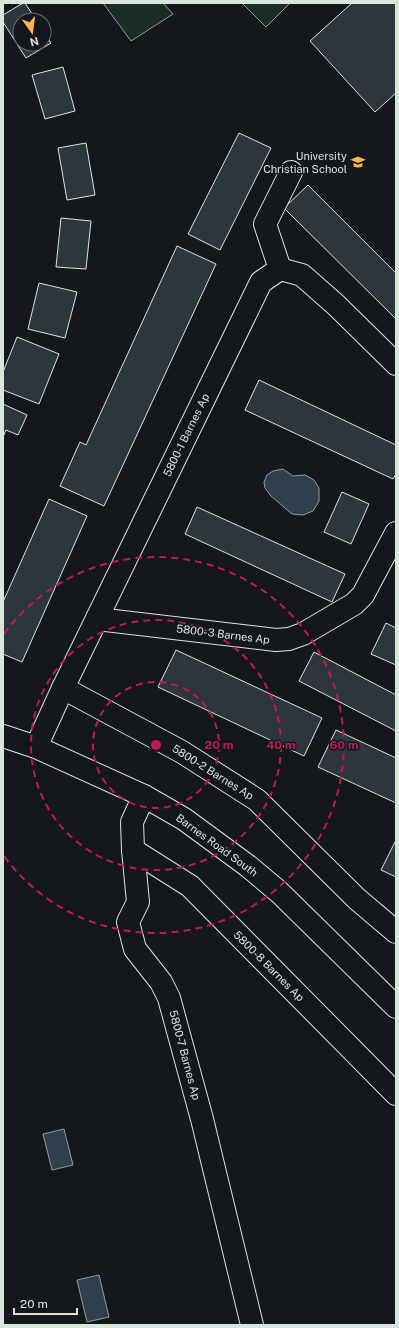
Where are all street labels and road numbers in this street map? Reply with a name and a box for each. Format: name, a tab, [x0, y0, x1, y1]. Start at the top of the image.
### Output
street label: 5800-1 Barnes Ap	[161, 391, 211, 478]
street label: 5800-3 Barnes Ap	[176, 622, 271, 646]
street label: 5800-2 Barnes Ap	[170, 742, 256, 802]
street label: Barnes Road South	[174, 811, 260, 879]
street label: 5800-8 Barnes Ap	[231, 928, 307, 1004]
street label: 5800-7 Barnes Ap	[167, 1009, 203, 1102]

